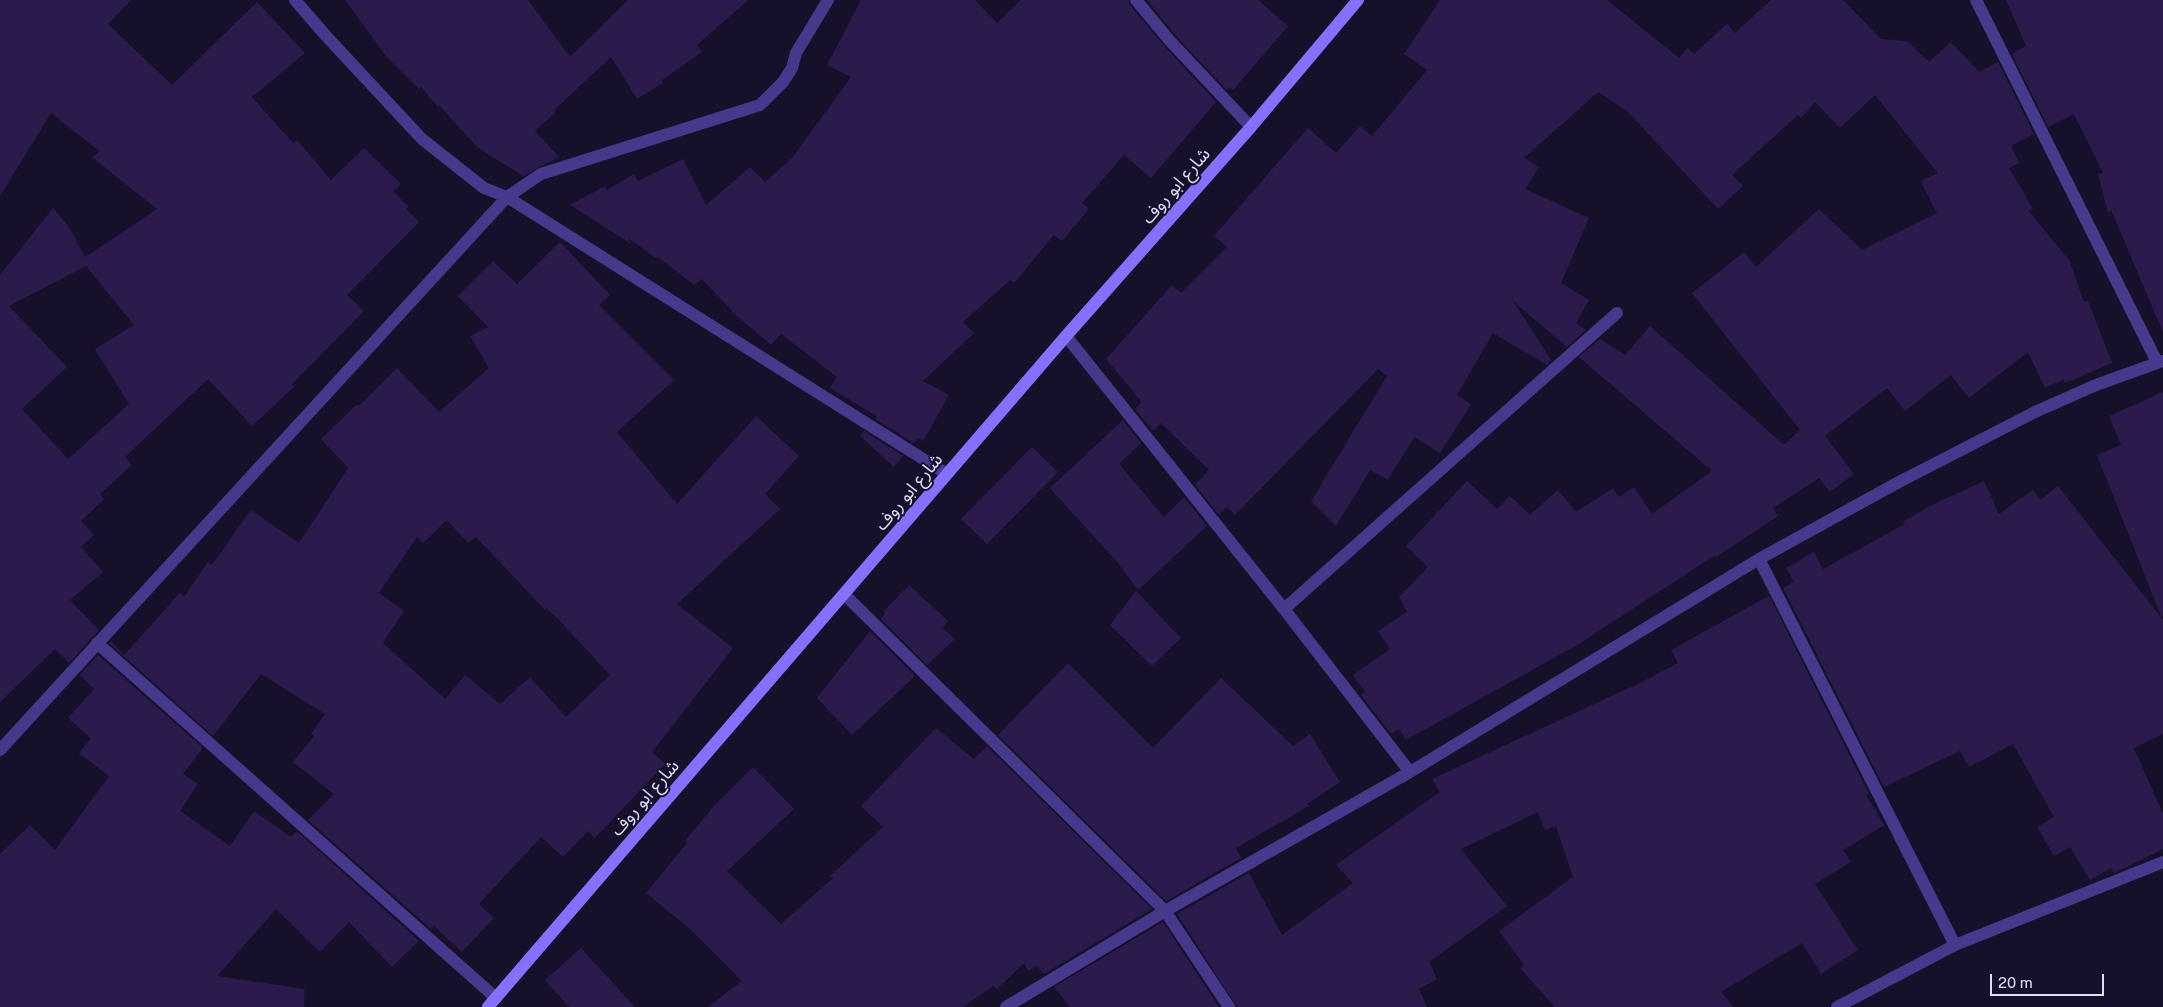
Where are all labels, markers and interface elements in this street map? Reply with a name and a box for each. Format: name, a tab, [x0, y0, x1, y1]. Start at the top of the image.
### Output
street label: شارع ابو روف	[1137, 144, 1215, 228]
street label: شارع ابو روف	[871, 449, 947, 535]
street label: شارع ابو روف	[606, 756, 684, 840]
scale bar	[1993, 964, 2107, 996]
text: 20 m	[1998, 974, 2033, 991]

